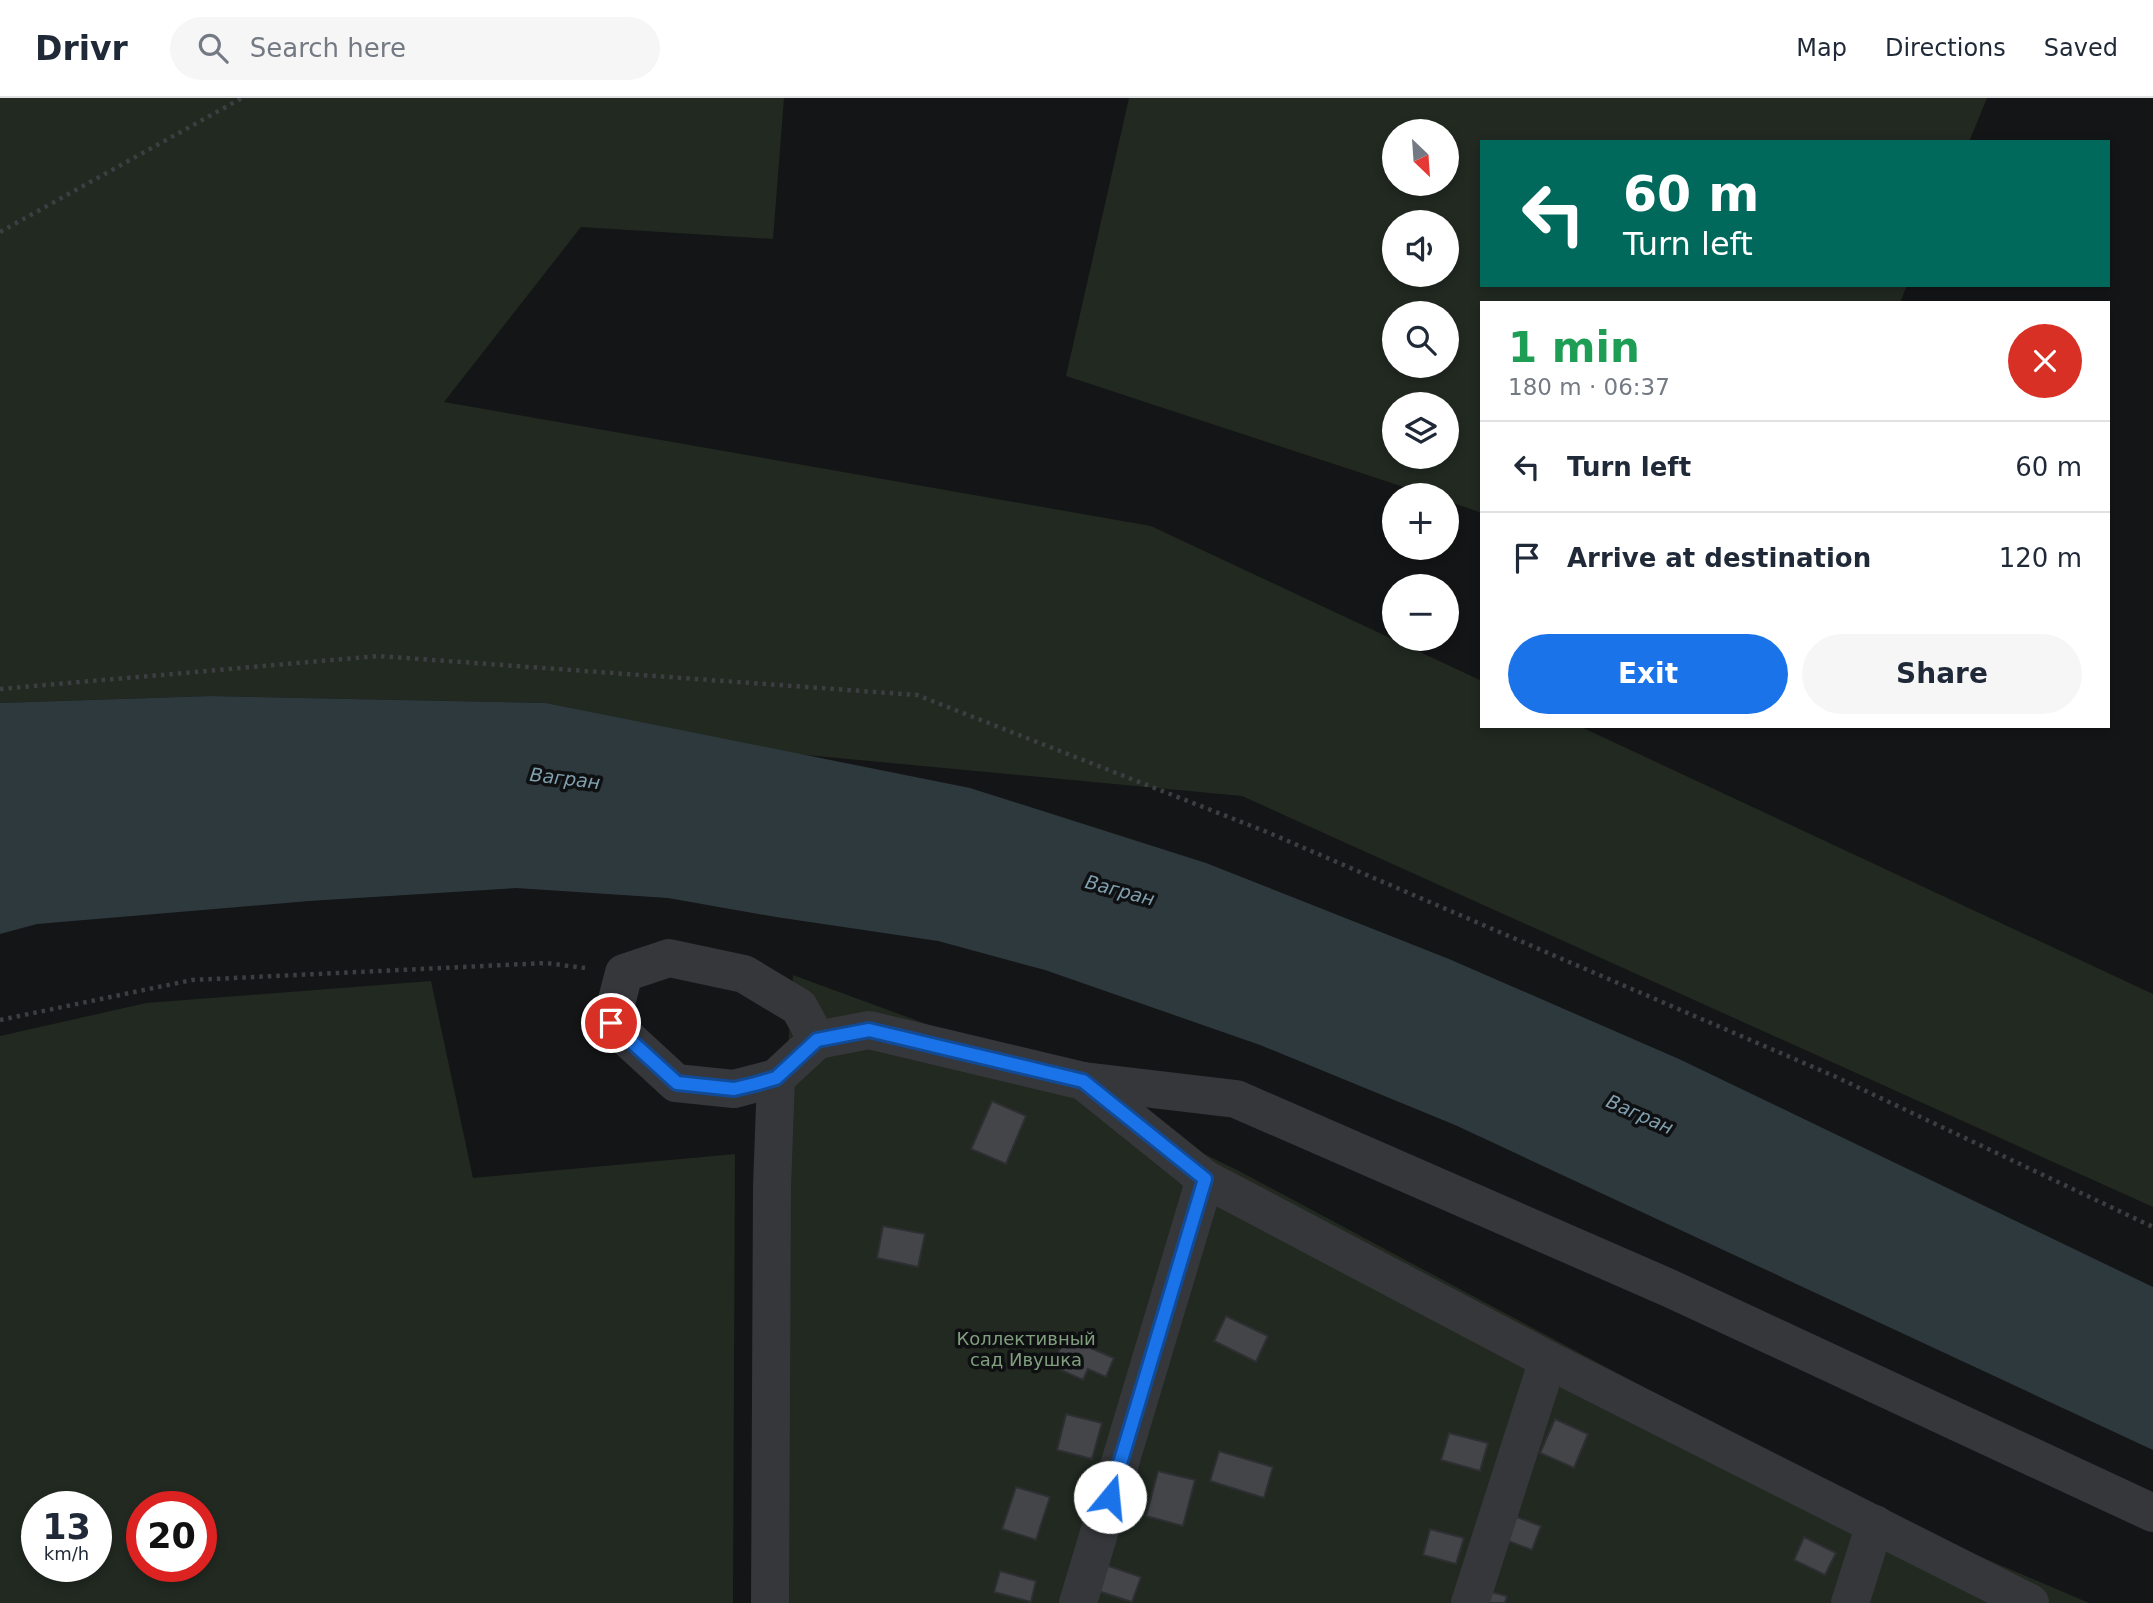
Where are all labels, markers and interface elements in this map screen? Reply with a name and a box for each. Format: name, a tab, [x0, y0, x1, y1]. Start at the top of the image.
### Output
search box	[170, 17, 660, 80]
text: Drivr	[35, 29, 128, 68]
icon: search	[194, 29, 232, 67]
text: Search here	[250, 33, 406, 63]
text: Map	[1796, 34, 1847, 62]
text: Directions	[1885, 34, 2006, 62]
text: Saved	[2044, 34, 2118, 62]
north arrow	[1382, 119, 1460, 196]
map controls	[1382, 119, 1459, 651]
text: 60 m	[1623, 166, 1759, 223]
icon: left	[1508, 168, 1599, 259]
button: sound	[1382, 210, 1459, 287]
text: Turn left	[1623, 225, 1753, 263]
button: search	[1382, 301, 1459, 378]
text: 1 min	[1508, 323, 1640, 372]
button: close	[2008, 324, 2082, 398]
text: 180 m · 06:37	[1508, 374, 1670, 400]
button: layers	[1382, 392, 1459, 469]
icon: left	[1508, 448, 1546, 486]
text: Turn left	[1567, 452, 1691, 482]
text: 60 m	[2015, 452, 2082, 482]
button: +	[1382, 483, 1459, 560]
icon: arrive	[1508, 539, 1546, 577]
text: Arrive at destination	[1567, 543, 1871, 573]
text: 120 m	[1999, 543, 2082, 573]
button: −	[1382, 574, 1459, 651]
button: Exit	[1508, 634, 1788, 714]
button: Share	[1802, 634, 2082, 714]
water label: Вагран	[529, 763, 601, 793]
water label: Вагран	[1083, 870, 1157, 910]
pin	[581, 993, 641, 1053]
icon: arrive	[592, 1004, 630, 1042]
water label: Вагран	[1603, 1090, 1677, 1138]
park label: Коллективный сад Ивушка	[956, 1328, 1096, 1370]
position arrow	[1073, 1460, 1147, 1534]
speed limit sign: 20	[126, 1491, 217, 1582]
text: 13	[42, 1507, 91, 1547]
text: km/h	[44, 1543, 89, 1564]

